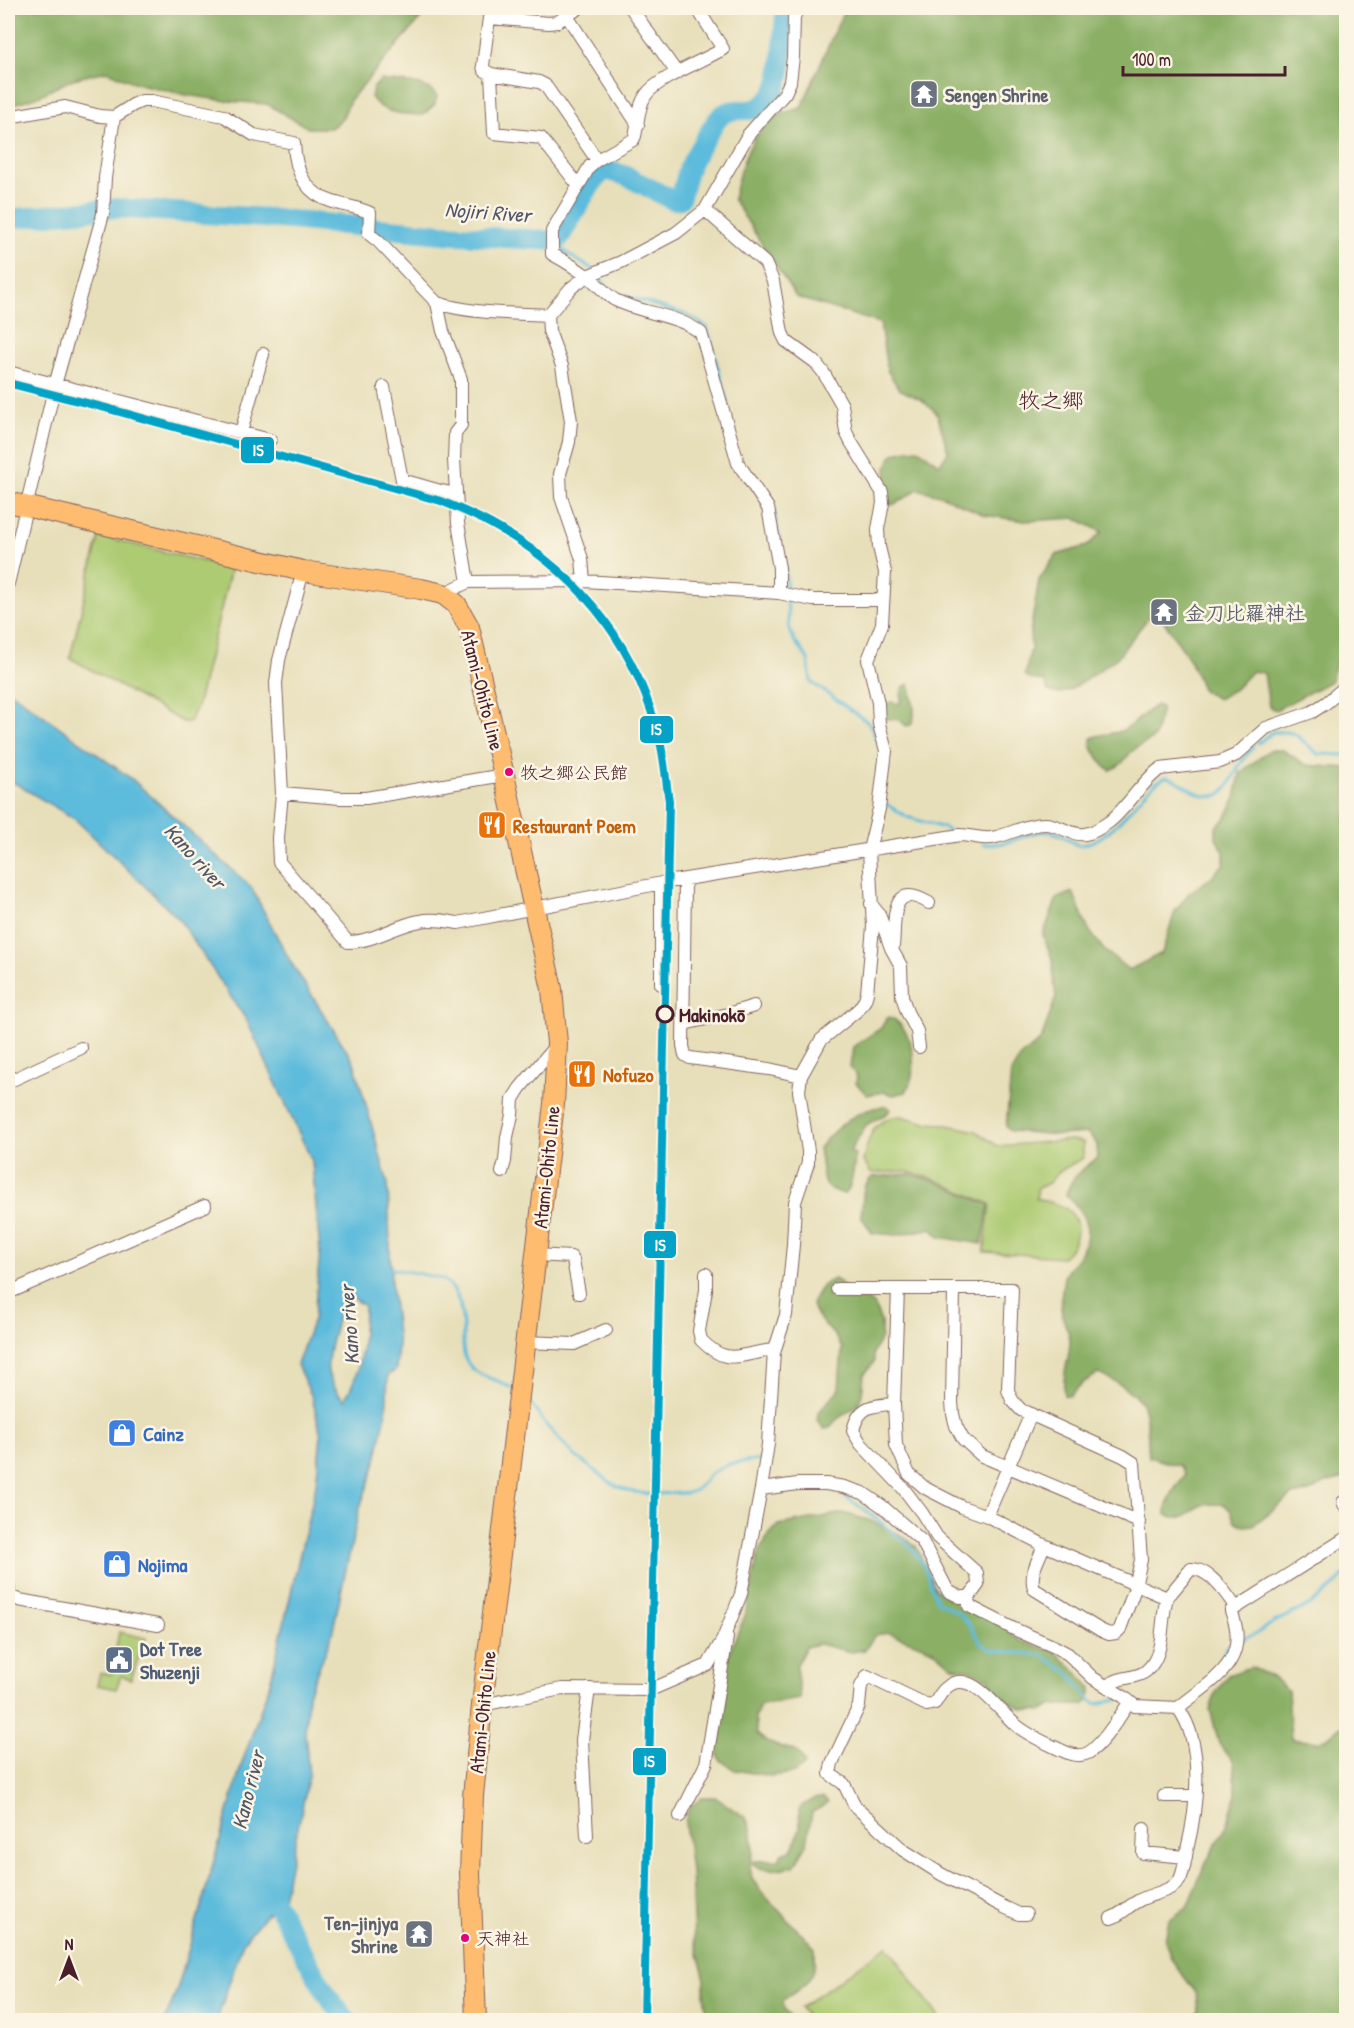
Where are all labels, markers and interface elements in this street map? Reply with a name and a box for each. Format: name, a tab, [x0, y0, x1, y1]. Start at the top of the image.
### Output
scale bar	[1123, 39, 1285, 77]
text: 100 m	[1132, 47, 1171, 72]
temple icon: Sengen Shrine	[908, 78, 940, 110]
place label: Sengen Shrine	[945, 81, 1048, 109]
water label: Nojiri River	[444, 195, 535, 230]
district label: 牧之郷	[1018, 385, 1084, 415]
line badge: IS	[240, 436, 275, 464]
text: IS	[252, 439, 264, 461]
temple icon: 金刀比羅神社	[1148, 596, 1180, 628]
place label: 金刀比羅神社	[1185, 599, 1305, 626]
street label: Atami-Ohito Line	[455, 627, 511, 753]
line badge: IS	[639, 715, 674, 744]
text: IS	[650, 718, 662, 740]
place label: 牧之郷公民館	[520, 760, 628, 785]
marker: 牧之郷公民館	[503, 766, 515, 778]
restaurant icon: Restaurant Poem	[476, 809, 508, 841]
place label: Restaurant Poem	[513, 812, 636, 839]
water label: Kano river	[158, 817, 234, 897]
place label: Makinokō	[679, 1001, 745, 1028]
marker: Makinokō	[656, 1005, 674, 1023]
restaurant icon: Nofuzo	[566, 1058, 598, 1090]
place label: Nofuzo	[603, 1061, 654, 1088]
street label: Atami-Ohito Line	[526, 1104, 566, 1230]
line badge: IS	[643, 1230, 677, 1259]
text: IS	[654, 1234, 666, 1256]
water label: Kano river	[332, 1281, 366, 1366]
shop icon: Cainz	[106, 1417, 138, 1449]
place label: Cainz	[143, 1420, 184, 1447]
shop icon: Nojima	[101, 1548, 133, 1580]
place label: Nojima	[138, 1551, 187, 1578]
place label: Dot Tree Shuzenji	[140, 1635, 202, 1685]
public building icon: Dot Tree Shuzenji	[103, 1644, 135, 1676]
street label: Atami-Ohito Line	[462, 1649, 502, 1775]
water label: Kano river	[224, 1745, 272, 1832]
line badge: IS	[632, 1747, 667, 1776]
text: IS	[643, 1750, 655, 1772]
place label: Ten-jinjya Shrine	[323, 1909, 398, 1959]
temple icon: Ten-jinjya Shrine	[403, 1918, 435, 1950]
place label: 天神社	[476, 1926, 530, 1951]
north arrow	[39, 1929, 99, 1989]
marker: 天神社	[459, 1932, 471, 1944]
text: N	[65, 1933, 74, 1955]

